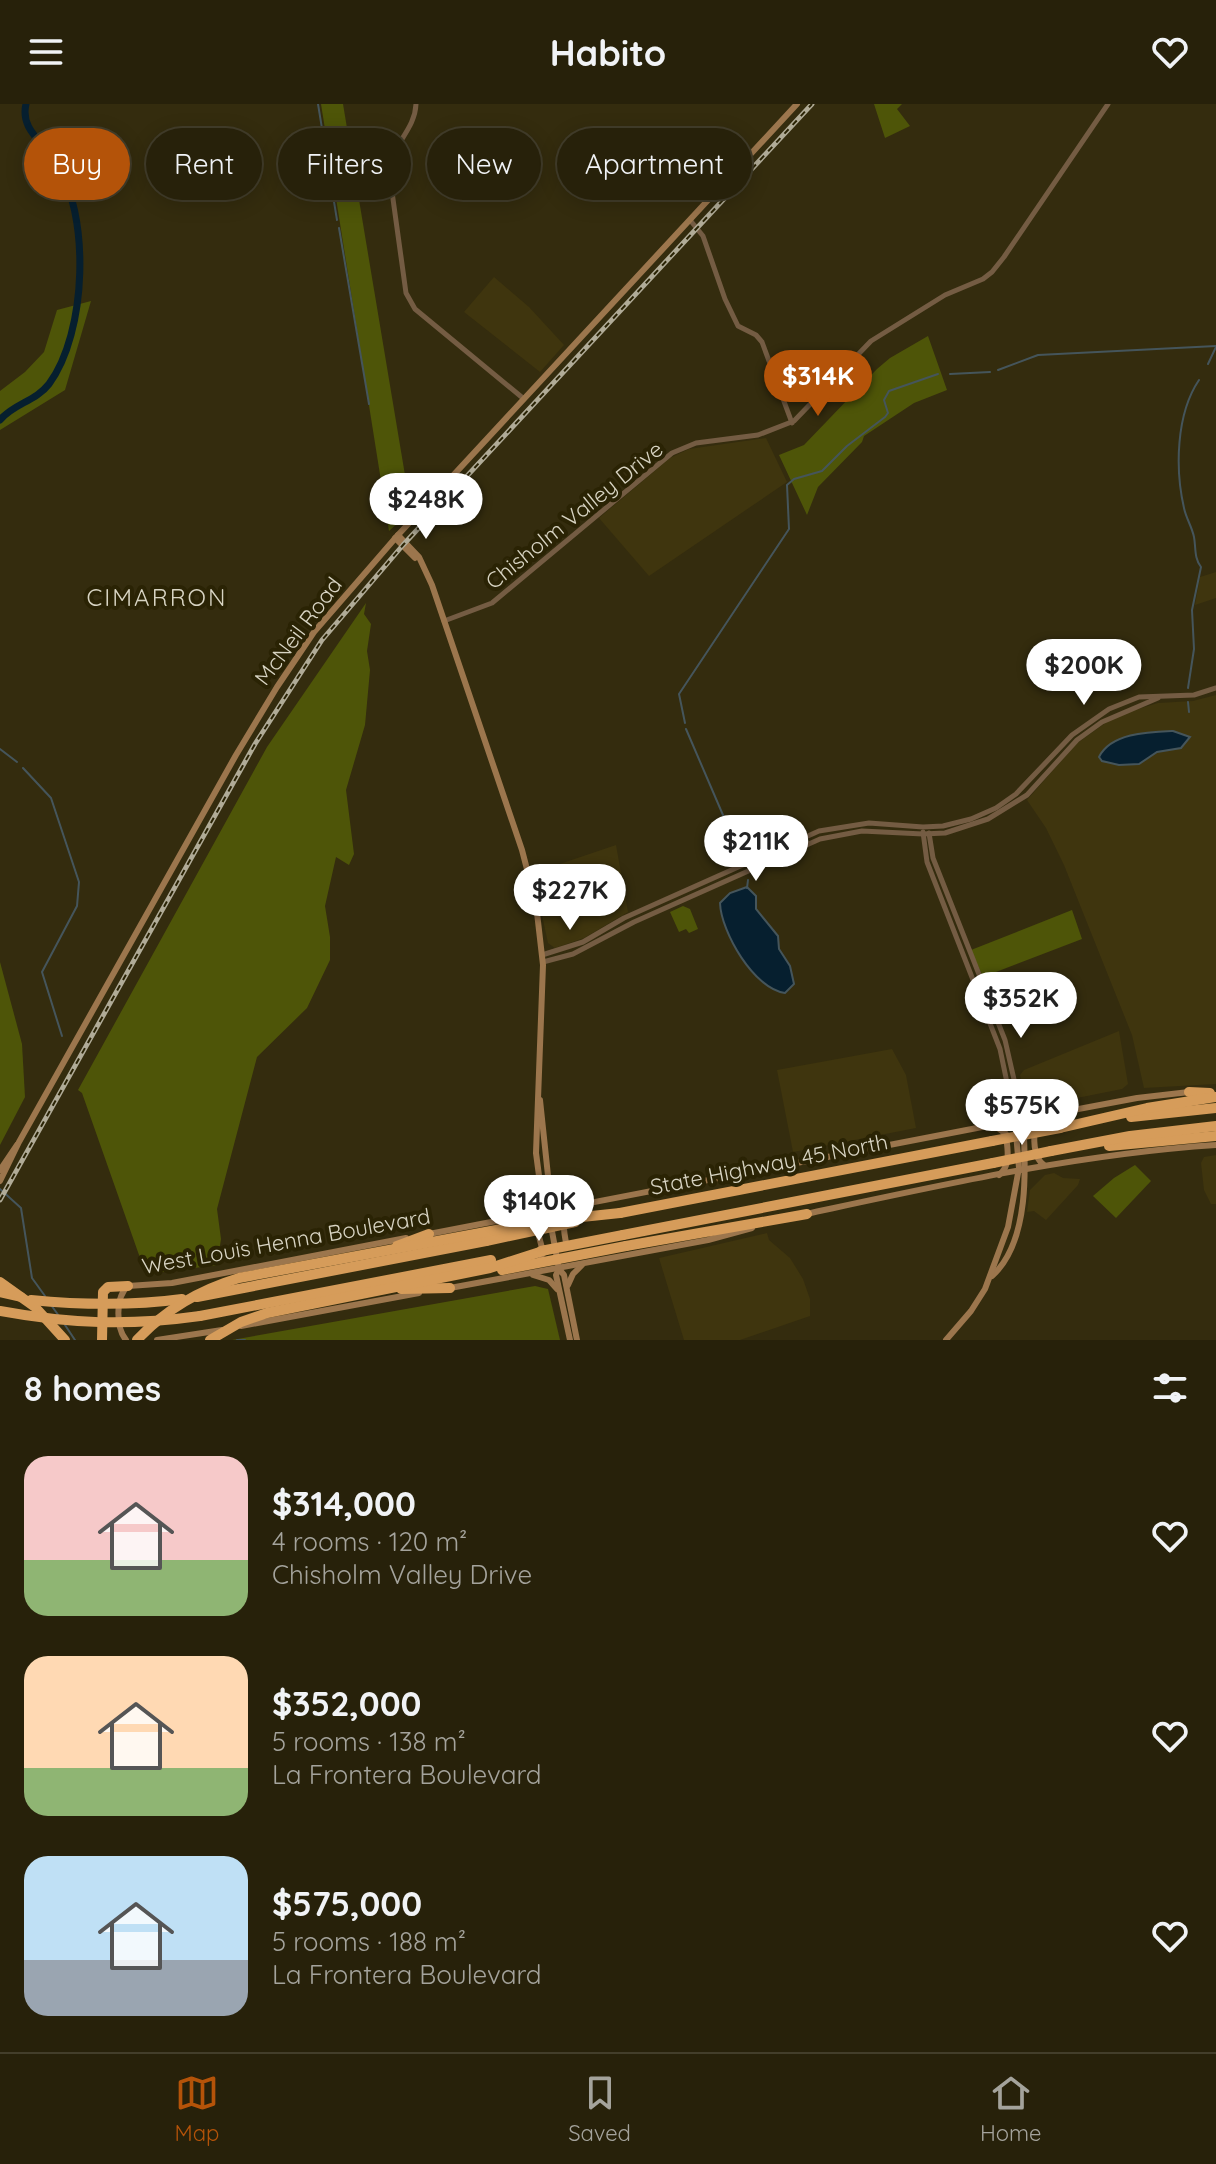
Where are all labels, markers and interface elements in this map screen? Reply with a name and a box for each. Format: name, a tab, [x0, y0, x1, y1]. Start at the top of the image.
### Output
icon: menu	[24, 30, 68, 74]
text: Habito	[550, 30, 666, 75]
icon: heart	[1148, 30, 1192, 74]
chip: Buy	[24, 128, 130, 200]
chip: Rent	[146, 128, 262, 200]
chip: Filters	[278, 128, 411, 200]
chip: New	[427, 128, 541, 200]
chip: Apartment	[557, 128, 752, 200]
pin: $314K	[762, 350, 874, 418]
text: $314K	[782, 359, 854, 392]
street label: Chisholm Valley Drive	[480, 435, 668, 595]
pin: $248K	[370, 473, 482, 541]
text: $248K	[388, 482, 464, 515]
street label: McNeil Road	[248, 571, 348, 691]
district label: CIMARRON	[87, 582, 227, 612]
pin: $200K	[1028, 639, 1140, 707]
text: $200K	[1044, 648, 1124, 681]
pin: $211K	[700, 815, 812, 883]
text: $211K	[722, 824, 790, 857]
pin: $227K	[514, 864, 626, 932]
text: $227K	[532, 873, 608, 906]
pin: $352K	[965, 972, 1077, 1040]
text: $352K	[983, 981, 1059, 1014]
pin: $575K	[966, 1079, 1078, 1147]
text: $575K	[984, 1088, 1060, 1121]
street label: State Highway 45 North	[648, 1127, 890, 1201]
pin: $140K	[483, 1175, 595, 1243]
text: $140K	[502, 1184, 576, 1217]
street label: West Louis Henna Boulevard	[140, 1202, 432, 1280]
icon: filters	[1148, 1366, 1192, 1410]
text: 8 homes	[24, 1367, 161, 1410]
text: $314,000	[272, 1482, 416, 1525]
icon: home	[88, 1488, 184, 1584]
icon: heart	[1148, 1514, 1192, 1558]
text: 4 rooms · 120 m²	[272, 1525, 467, 1558]
text: Chisholm Valley Drive	[272, 1558, 532, 1591]
text: $352,000	[272, 1682, 421, 1725]
icon: home	[88, 1688, 184, 1784]
icon: heart	[1148, 1714, 1192, 1758]
text: 5 rooms · 138 m²	[272, 1725, 466, 1758]
text: La Frontera Boulevard	[272, 1758, 542, 1791]
text: $575,000	[272, 1882, 422, 1925]
icon: home	[88, 1888, 184, 1984]
icon: heart	[1148, 1914, 1192, 1958]
text: 5 rooms · 188 m²	[272, 1925, 466, 1958]
text: La Frontera Boulevard	[272, 1958, 542, 1991]
tab: Map	[174, 2071, 219, 2147]
tab: Saved	[568, 2071, 631, 2147]
tab: Home	[980, 2071, 1042, 2147]

